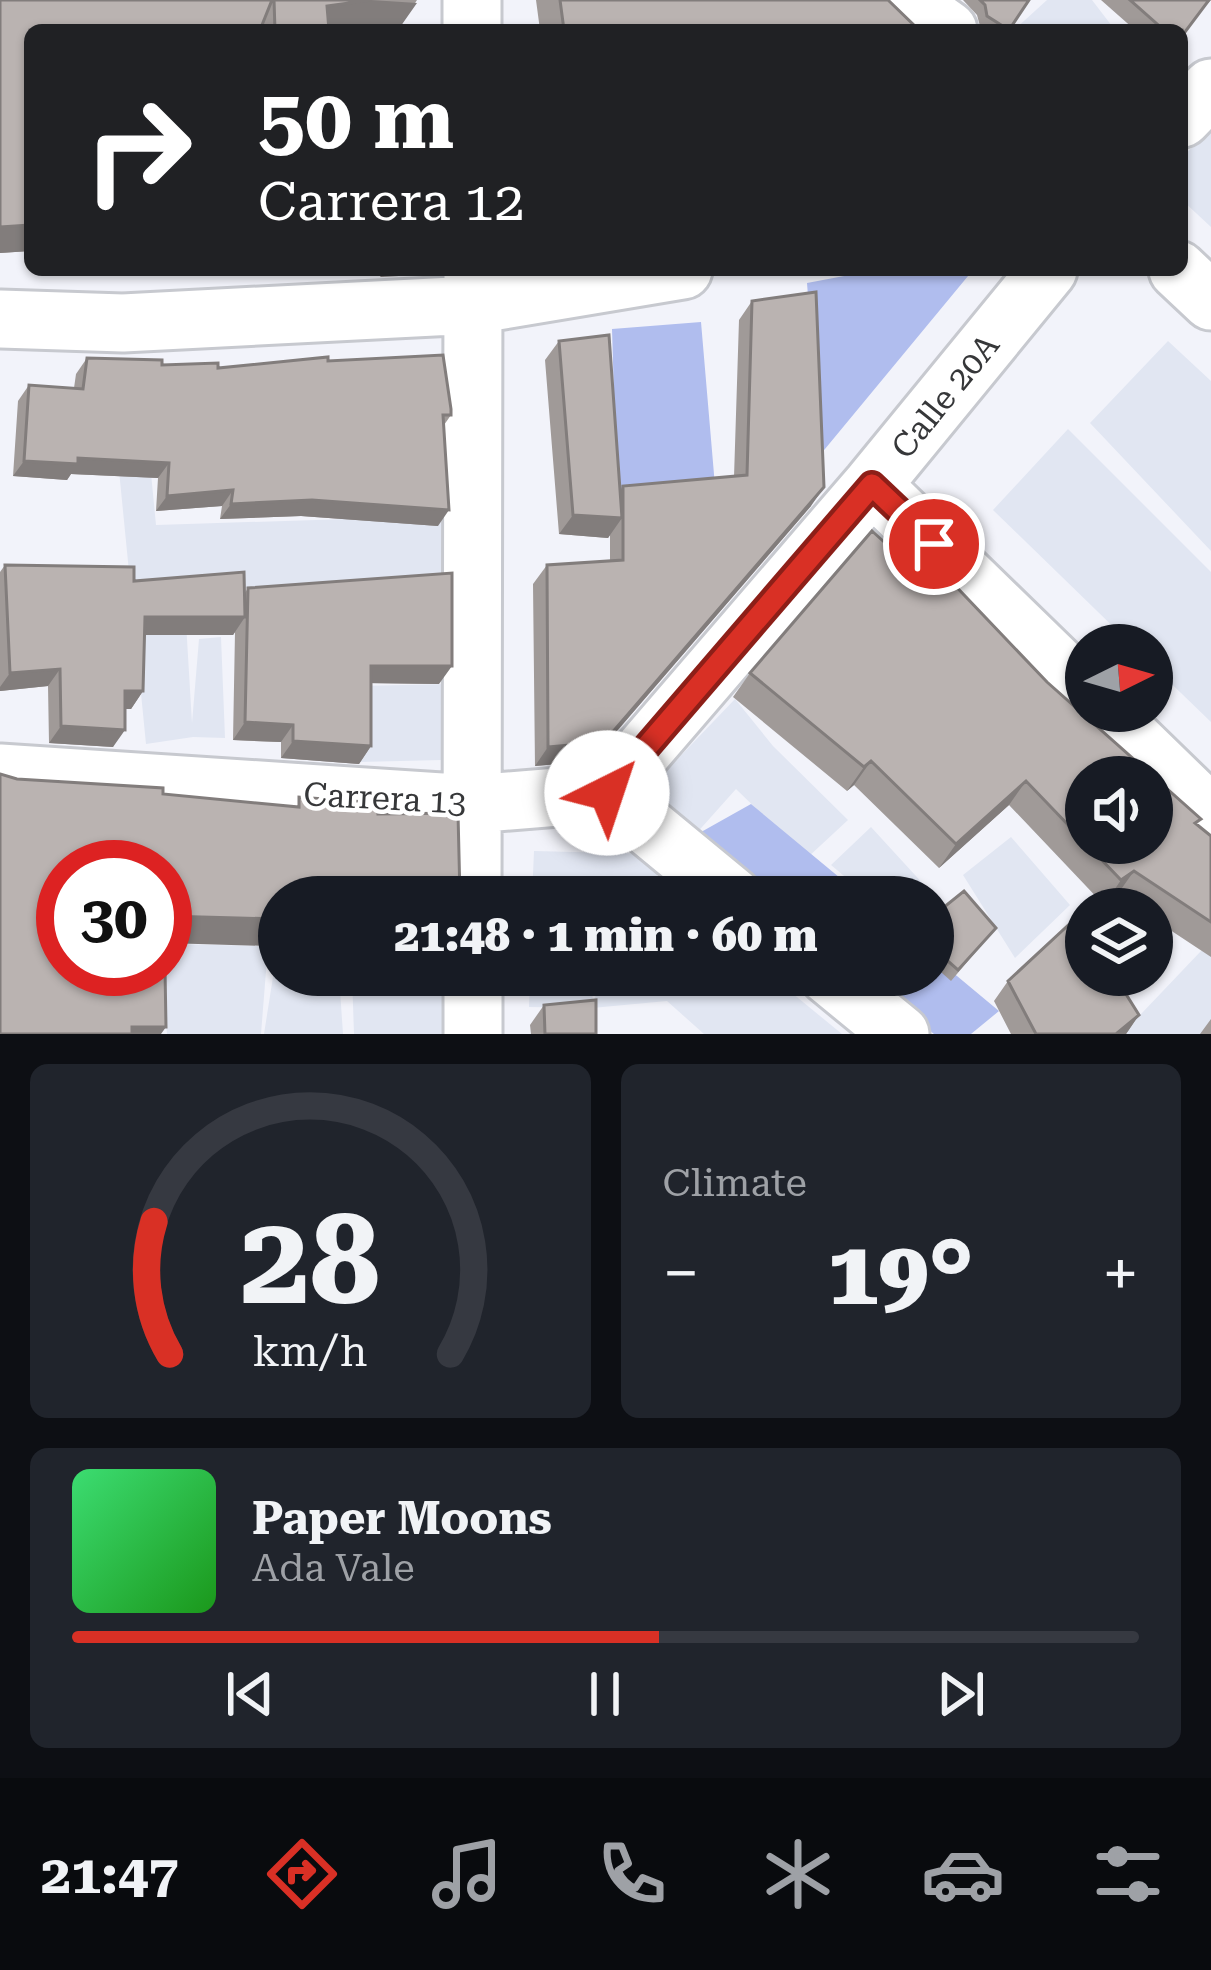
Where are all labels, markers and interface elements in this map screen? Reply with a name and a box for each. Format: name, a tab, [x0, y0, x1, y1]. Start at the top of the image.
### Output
text: 50 m	[258, 70, 454, 168]
icon: right	[60, 72, 216, 228]
text: Carrera 12	[258, 170, 525, 233]
street label: Calle 20A	[883, 326, 1007, 466]
pin	[883, 493, 985, 595]
icon: arrive	[901, 511, 967, 577]
north arrow	[1065, 624, 1173, 732]
map controls	[1065, 624, 1173, 996]
position arrow	[544, 730, 670, 856]
button: sound	[1065, 756, 1173, 864]
street label: Carrera 13	[303, 774, 467, 822]
speed limit sign: 30	[36, 840, 192, 996]
button: layers	[1065, 888, 1173, 996]
text: 21:48 · 1 min · 60 m	[394, 909, 818, 962]
text: Climate	[663, 1160, 807, 1206]
text: 28	[240, 1187, 380, 1333]
text: 19°	[828, 1221, 974, 1326]
text: −	[663, 1235, 699, 1312]
text: +	[1102, 1235, 1139, 1312]
text: km/h	[253, 1326, 368, 1376]
text: Paper Moons	[252, 1492, 552, 1545]
text: Ada Vale	[252, 1545, 415, 1591]
icon: previous	[217, 1661, 283, 1727]
icon: pause	[572, 1661, 638, 1727]
icon: next	[928, 1661, 994, 1727]
icon: directions	[260, 1832, 344, 1916]
icon: music	[425, 1832, 509, 1916]
icon: phone	[590, 1832, 674, 1916]
icon: climate	[756, 1832, 840, 1916]
icon: car	[921, 1832, 1005, 1916]
icon: filters	[1086, 1832, 1170, 1916]
text: 21:47	[41, 1843, 179, 1906]

